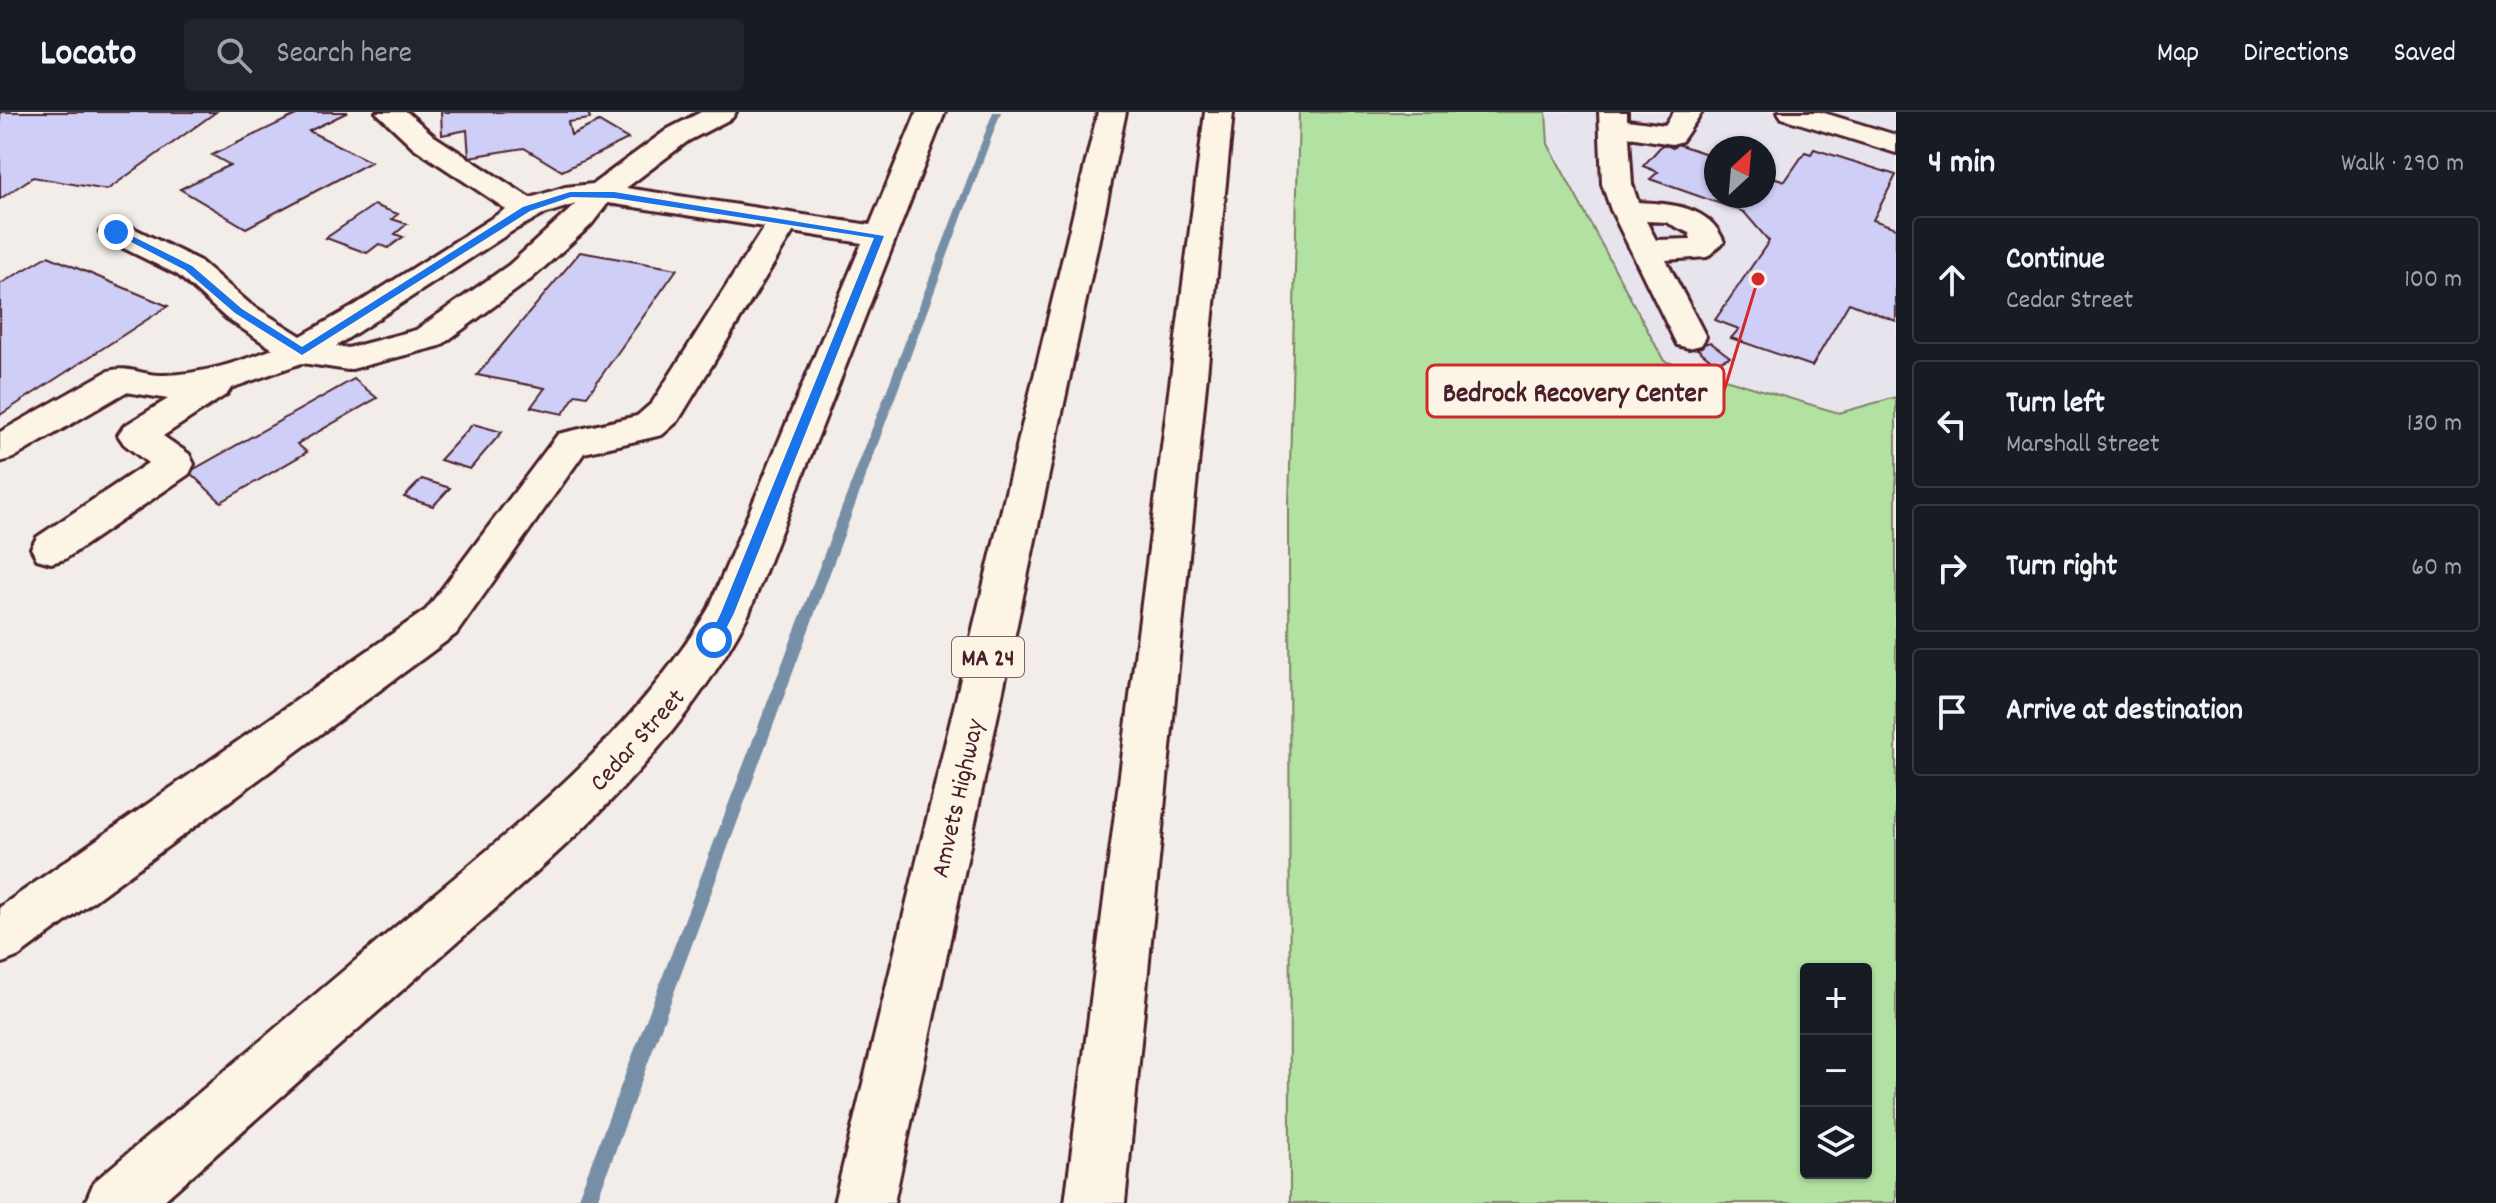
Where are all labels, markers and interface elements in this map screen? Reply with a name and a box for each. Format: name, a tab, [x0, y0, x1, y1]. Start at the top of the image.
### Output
search box	[184, 19, 744, 91]
text: Locato	[40, 28, 136, 83]
icon: search	[212, 33, 256, 77]
text: Search here	[276, 34, 412, 77]
text: Map	[2157, 35, 2199, 75]
text: Directions	[2243, 35, 2349, 75]
text: Saved	[2393, 35, 2456, 75]
north arrow	[1704, 136, 1776, 208]
text: 4 min	[1928, 140, 1995, 189]
text: Walk · 290 m	[2341, 146, 2464, 183]
route end	[98, 214, 134, 250]
text: Continue	[2006, 240, 2105, 283]
icon: ahead	[1930, 258, 1974, 302]
text: 100 m	[2404, 262, 2462, 299]
text: Cedar Street	[2006, 283, 2133, 320]
callout: Bedrock Recovery Center	[1427, 365, 1724, 417]
text: Bedrock Recovery Center	[1443, 376, 1708, 416]
text: Turn left	[2006, 384, 2105, 427]
icon: left	[1930, 402, 1974, 446]
text: 130 m	[2407, 406, 2462, 443]
text: Marshall Street	[2006, 427, 2160, 464]
icon: right	[1930, 546, 1974, 590]
text: Turn right	[2006, 547, 2117, 590]
text: 60 m	[2411, 550, 2462, 587]
route start	[696, 622, 732, 658]
road number: MA 24	[952, 637, 1024, 677]
street label: Cedar Street	[582, 681, 695, 801]
icon: arrive	[1930, 690, 1974, 734]
text: Arrive at destination	[2006, 691, 2243, 734]
street label: Amvets Highway	[923, 715, 996, 882]
map controls	[1800, 963, 1872, 1179]
button: +	[1800, 963, 1872, 1035]
button: −	[1800, 1035, 1872, 1107]
button: layers	[1800, 1107, 1872, 1179]

